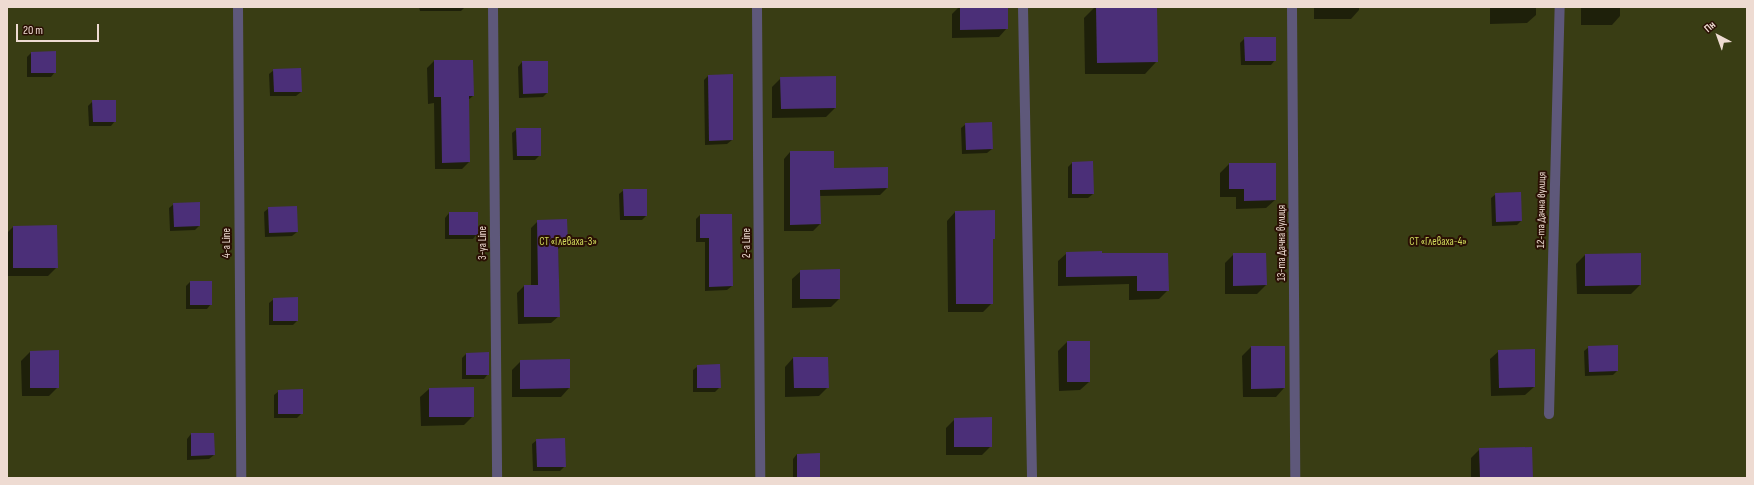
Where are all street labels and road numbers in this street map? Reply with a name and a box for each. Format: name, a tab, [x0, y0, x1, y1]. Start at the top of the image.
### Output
street label: 12-та Дачна вулиця	[1535, 172, 1549, 248]
street label: 13-та Дачна вулиця	[1275, 205, 1289, 281]
street label: 3-ya Line	[476, 226, 490, 260]
street label: 4-a Line	[220, 228, 234, 258]
street label: 2-a Line	[740, 228, 754, 258]

